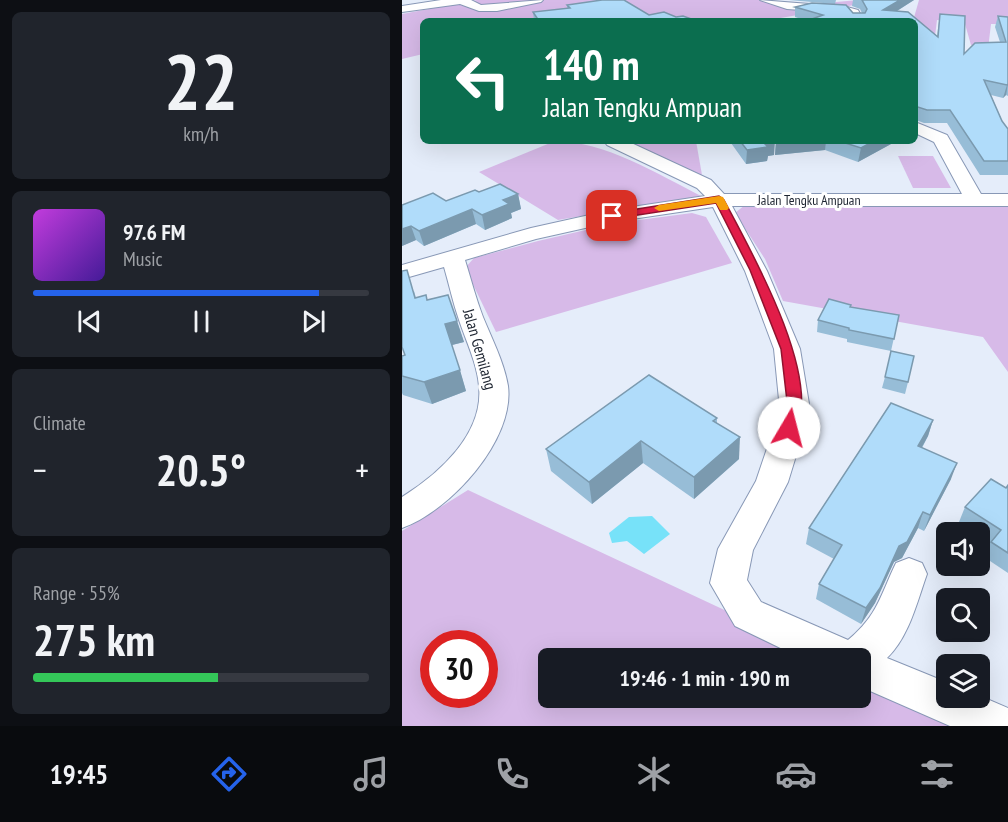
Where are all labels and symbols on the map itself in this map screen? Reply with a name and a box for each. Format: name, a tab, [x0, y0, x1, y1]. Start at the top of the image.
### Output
pin	[586, 190, 637, 241]
street label: Jalan Tengku Ampuan	[756, 191, 861, 209]
street label: Jalan Gemilang	[459, 305, 501, 392]
position arrow	[757, 396, 821, 460]
speed limit sign: 30	[420, 630, 498, 708]

